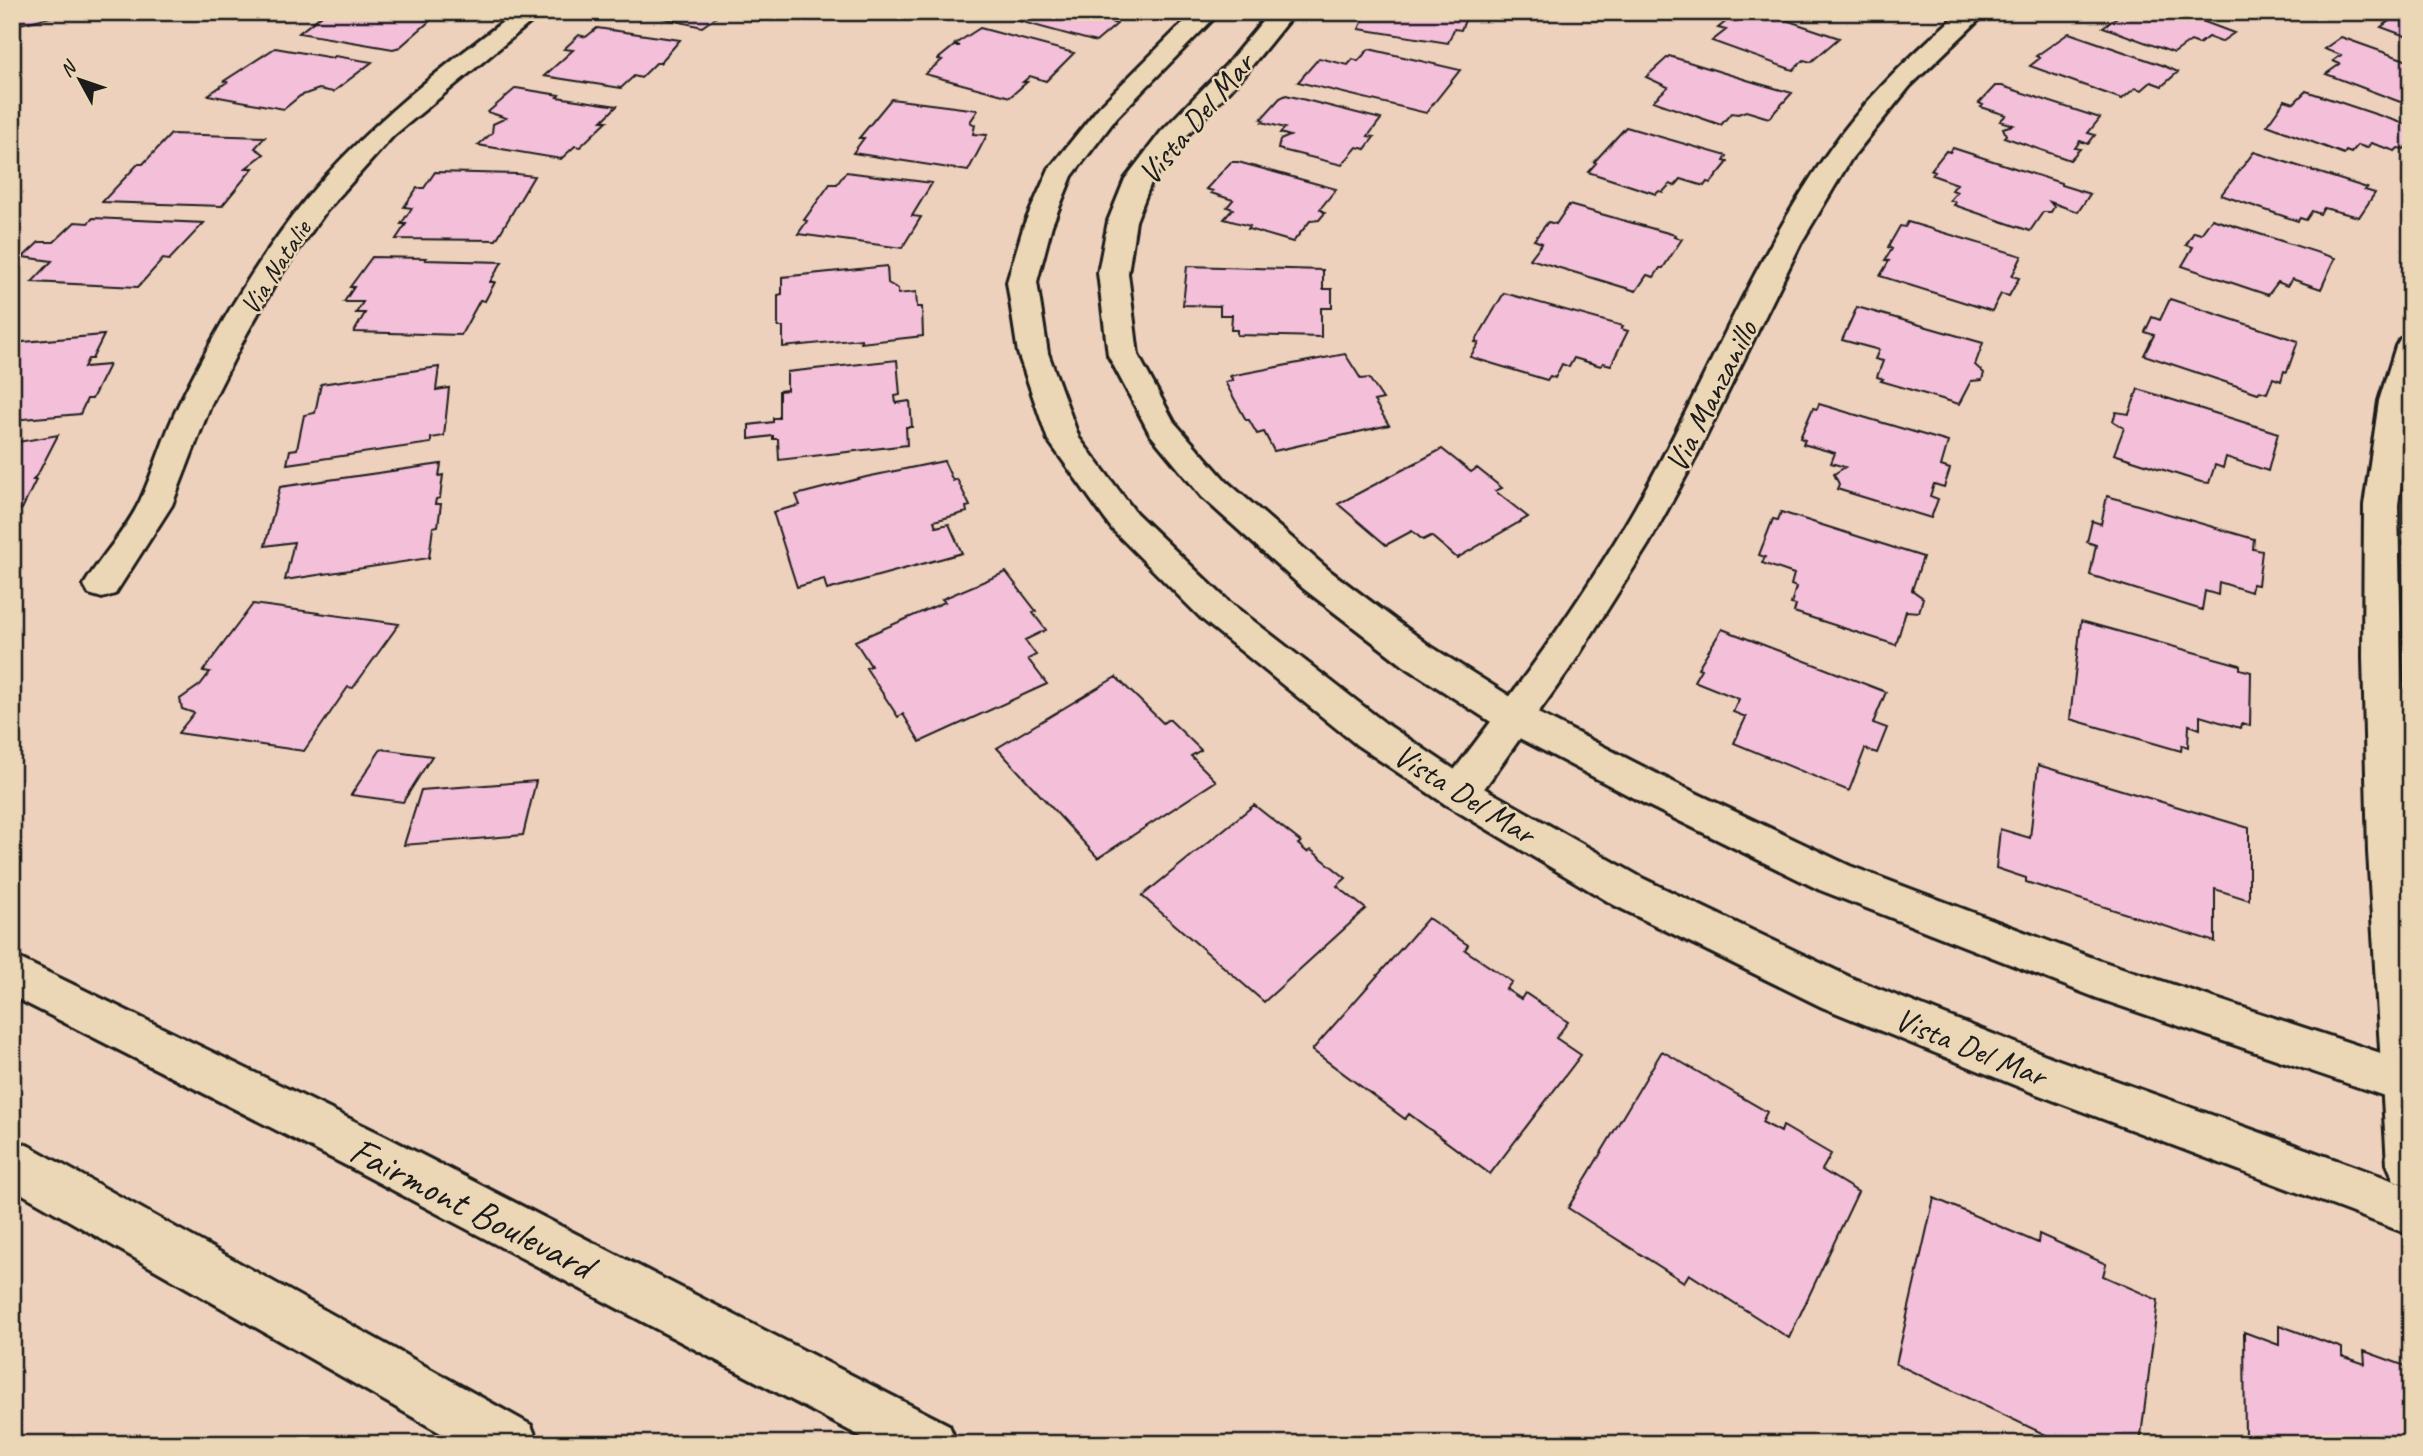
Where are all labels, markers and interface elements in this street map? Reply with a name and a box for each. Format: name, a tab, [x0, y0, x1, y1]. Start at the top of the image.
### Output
street label: Vista Del Mar	[1129, 42, 1265, 193]
north arrow	[46, 46, 116, 116]
text: N	[55, 55, 83, 82]
street label: Via Natalie	[232, 212, 320, 321]
street label: Via Manzanillo	[1655, 313, 1768, 479]
street label: Vista Del Mar	[1386, 734, 1546, 855]
street label: Vista Del Mar	[1889, 998, 2055, 1097]
street label: Fairmont Boulevard	[342, 1125, 607, 1293]

